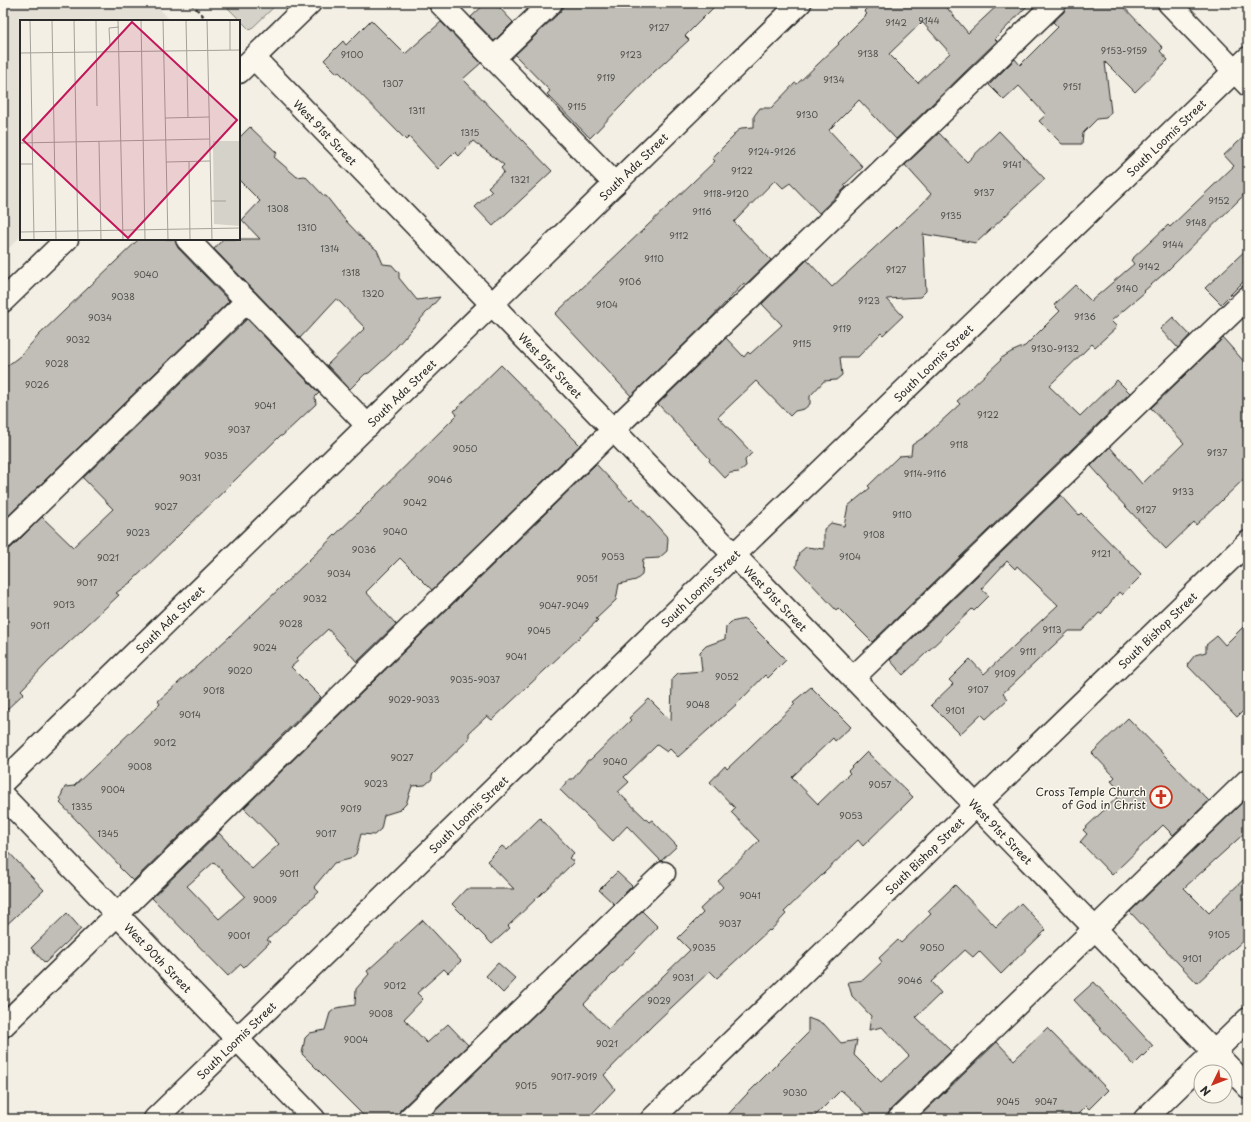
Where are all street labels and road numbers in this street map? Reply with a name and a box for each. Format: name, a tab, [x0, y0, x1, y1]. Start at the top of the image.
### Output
street label: South Loomis Street	[1122, 94, 1210, 180]
street label: West 91st Street	[290, 95, 362, 169]
street label: South Ada Street	[595, 128, 672, 204]
street label: South Loomis Street	[889, 320, 977, 405]
street label: West 91st Street	[515, 328, 587, 402]
street label: South Ada Street	[363, 355, 440, 430]
street label: South Loomis Street	[657, 545, 744, 631]
street label: West 91st Street	[740, 561, 812, 635]
street label: South Ada Street	[131, 581, 208, 657]
street label: South Bishop Street	[1114, 587, 1201, 672]
street label: South Loomis Street	[424, 771, 512, 857]
street label: West 91st Street	[965, 794, 1037, 868]
street label: South Bishop Street	[881, 813, 968, 898]
street label: West 90th Street	[121, 919, 197, 997]
street label: South Loomis Street	[192, 997, 280, 1083]

